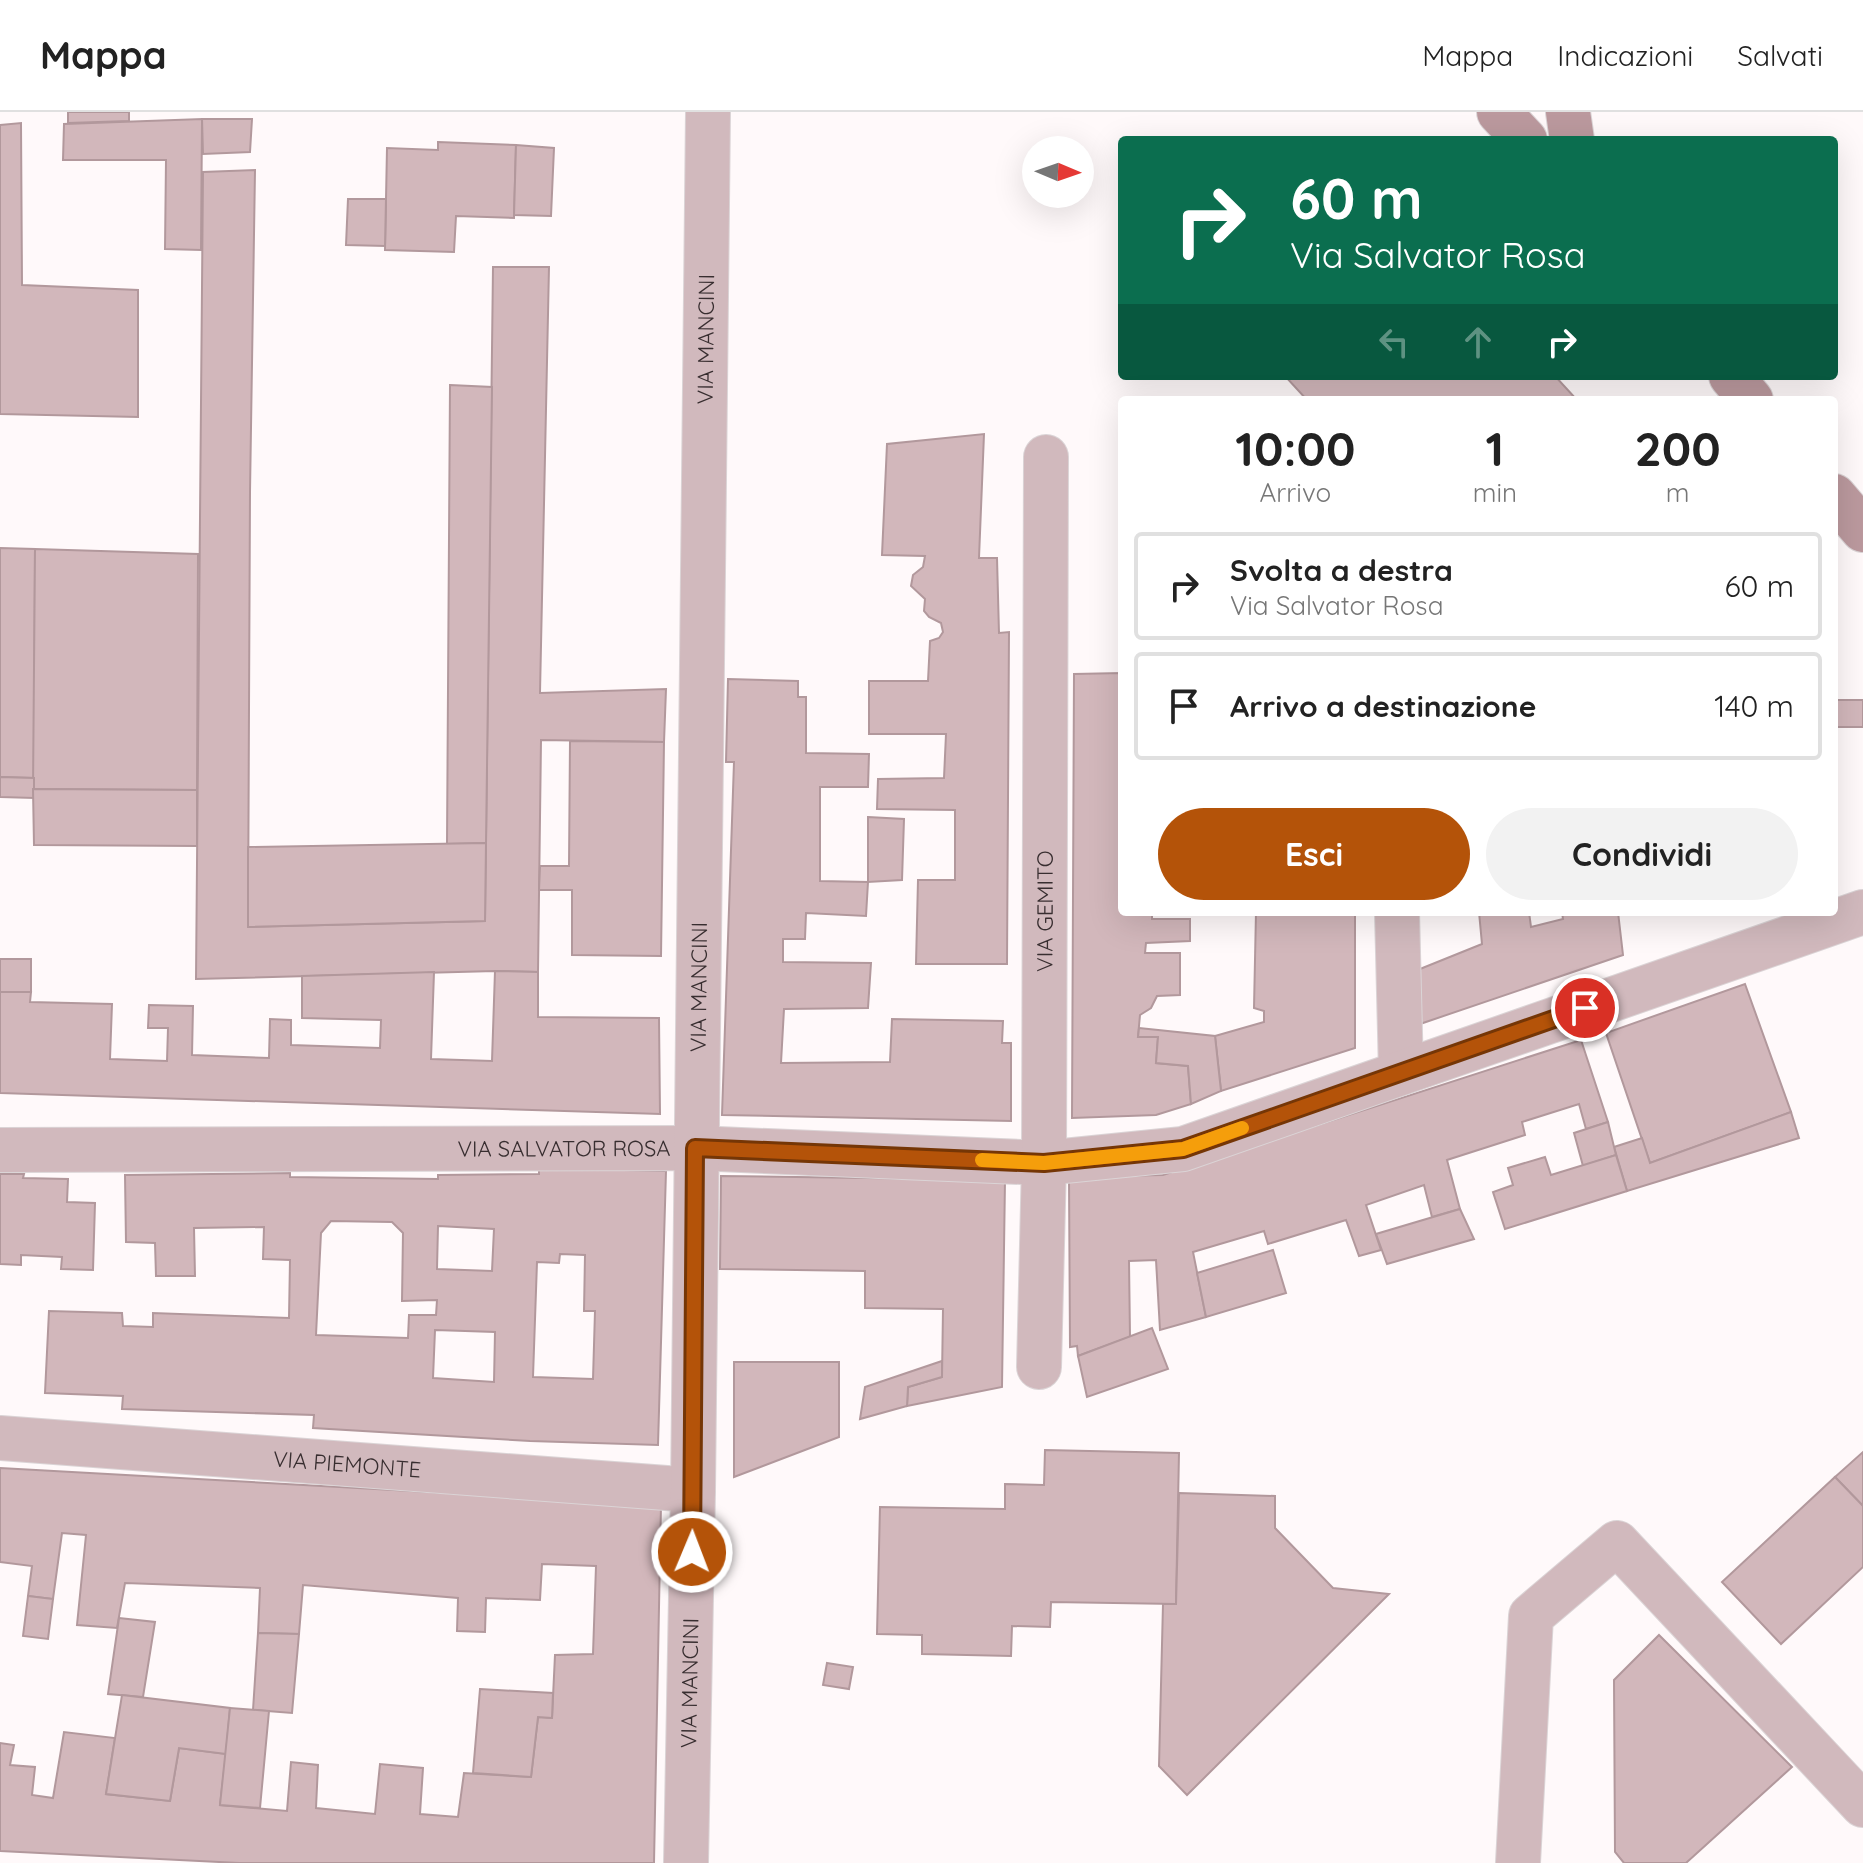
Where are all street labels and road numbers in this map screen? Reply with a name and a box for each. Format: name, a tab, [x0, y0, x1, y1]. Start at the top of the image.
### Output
street label: VIA MANCINI	[691, 274, 720, 404]
street label: VIA GEMITO	[1031, 850, 1059, 972]
street label: VIA MANCINI	[684, 922, 713, 1052]
street label: VIA SALVATOR ROSA	[457, 1134, 671, 1163]
street label: VIA PIEMONTE	[272, 1445, 422, 1484]
street label: VIA MANCINI	[674, 1618, 705, 1748]

